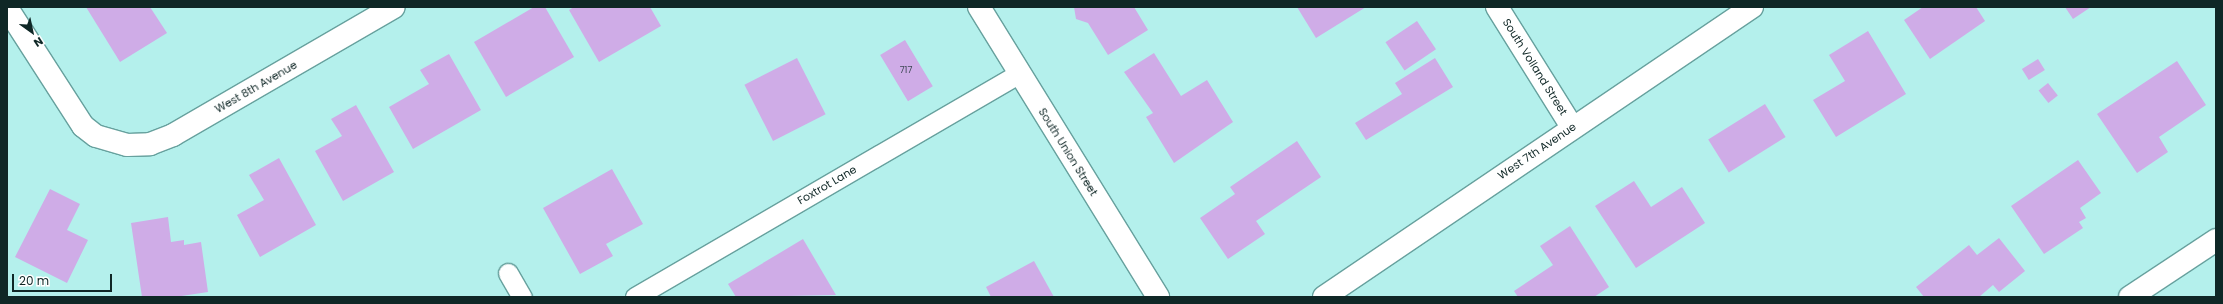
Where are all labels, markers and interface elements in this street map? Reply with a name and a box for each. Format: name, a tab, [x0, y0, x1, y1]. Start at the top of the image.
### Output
north arrow	[12, 12, 52, 52]
street label: South Volland Street	[1500, 16, 1570, 118]
text: N	[31, 33, 46, 51]
street label: West 8th Avenue	[213, 58, 299, 116]
house number: 717	[900, 65, 912, 75]
street label: South Union Street	[1036, 106, 1100, 198]
street label: West 7th Avenue	[1495, 120, 1579, 182]
street label: Foxtrot Lane	[795, 163, 859, 207]
scale bar	[14, 266, 114, 292]
text: 20 m	[19, 272, 49, 289]

